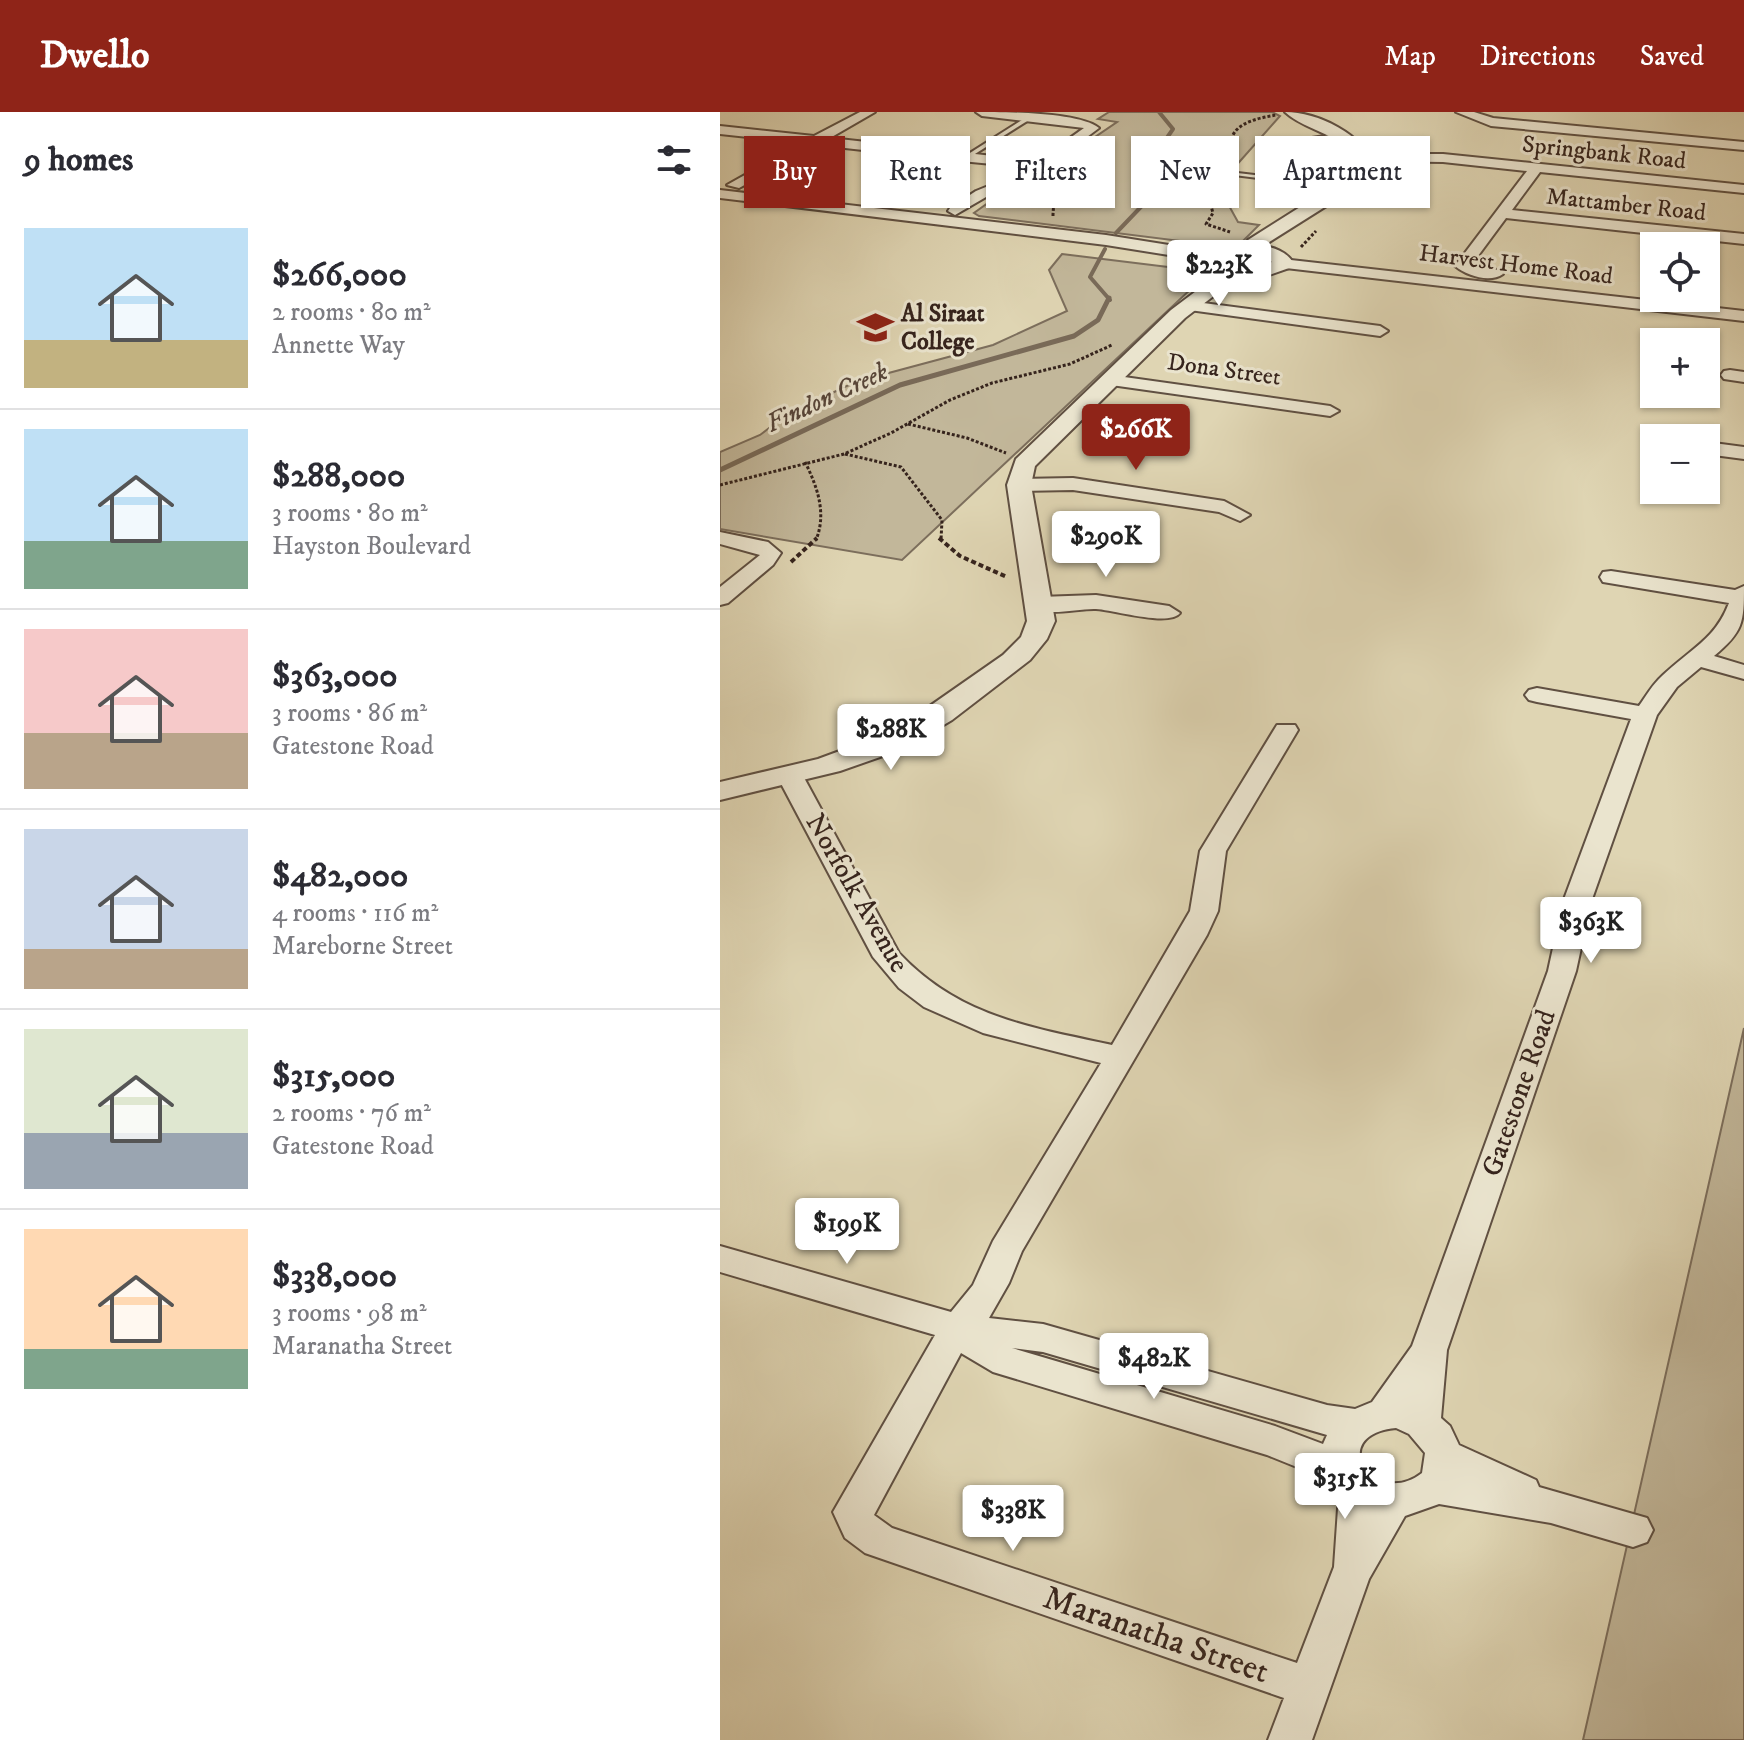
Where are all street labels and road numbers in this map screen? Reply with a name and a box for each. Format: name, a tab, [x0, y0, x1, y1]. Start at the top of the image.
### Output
street label: Springbank Road	[1521, 129, 1687, 177]
street label: Mattamber Road	[1545, 182, 1707, 228]
street label: Harvest Home Road	[1417, 238, 1615, 292]
street label: Dona Street	[1165, 347, 1283, 393]
street label: Norfolk Avenue	[797, 807, 917, 979]
street label: Gatestone Road	[1474, 1005, 1564, 1181]
street label: Maranatha Street	[1038, 1577, 1274, 1693]

